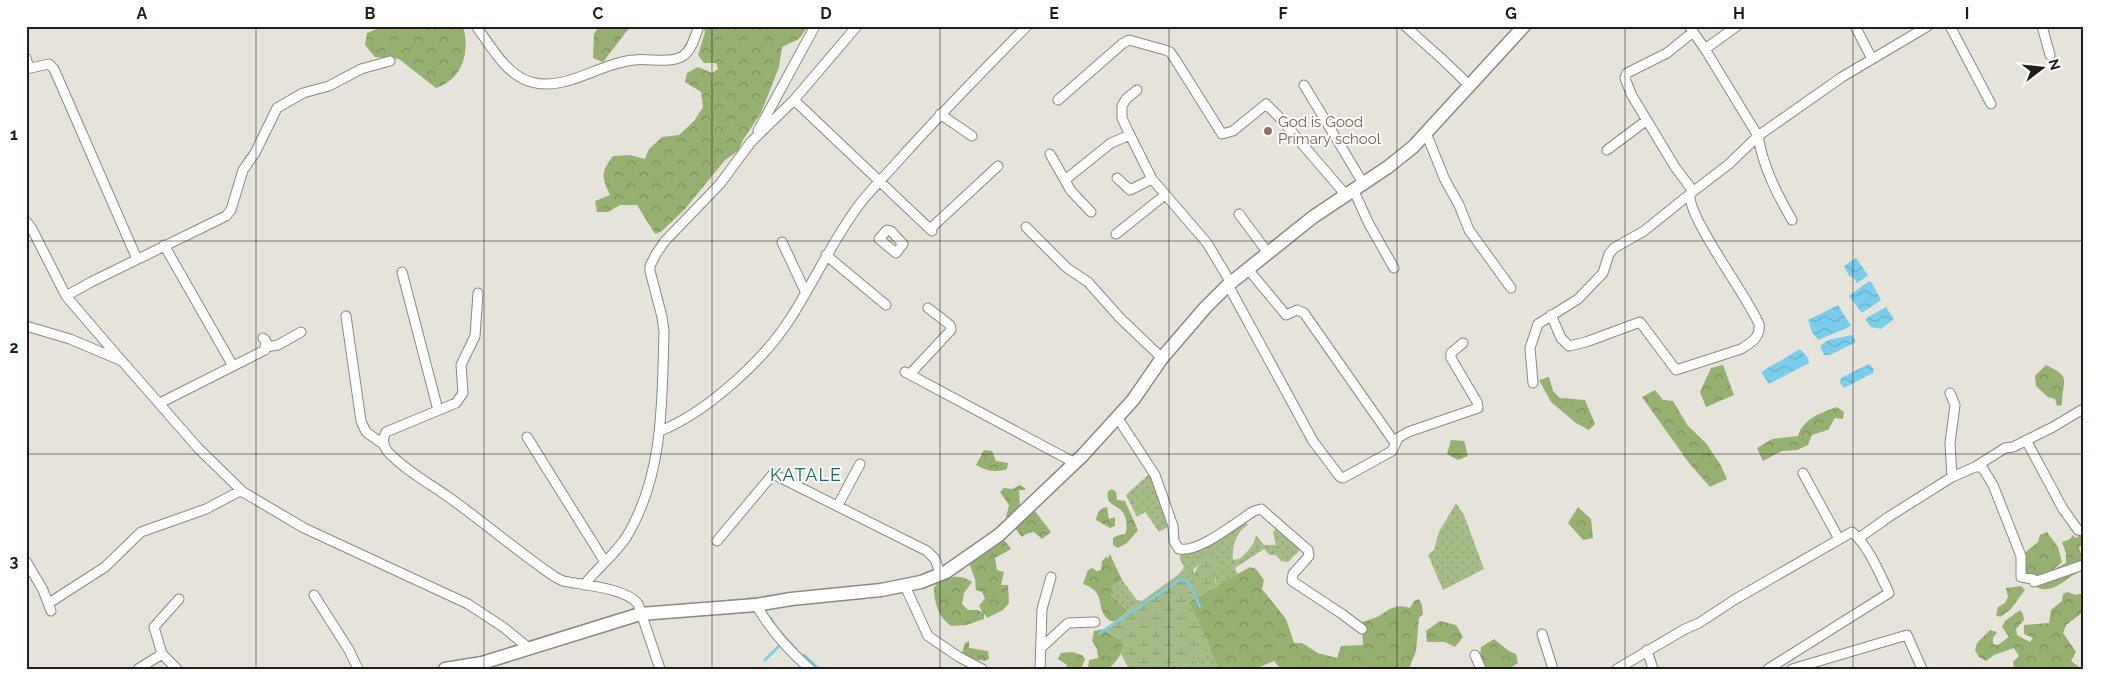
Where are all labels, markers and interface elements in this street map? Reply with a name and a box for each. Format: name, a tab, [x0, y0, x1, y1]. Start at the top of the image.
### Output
text: A	[137, 4, 148, 23]
text: B	[365, 4, 376, 23]
text: C	[593, 4, 604, 23]
text: D	[820, 4, 832, 23]
text: E	[1049, 4, 1059, 23]
text: F	[1278, 4, 1288, 23]
text: G	[1505, 4, 1517, 23]
text: H	[1733, 4, 1745, 23]
text: I	[1965, 4, 1969, 23]
north arrow	[2016, 42, 2066, 92]
text: N	[2045, 57, 2064, 72]
place label: God is Good Primary school	[1278, 113, 1382, 148]
text: 1	[10, 125, 18, 144]
marker: God is Good Primary school	[1262, 125, 1274, 137]
text: 2	[9, 338, 19, 357]
district label: KATALE	[770, 464, 842, 485]
text: 3	[10, 552, 19, 571]

